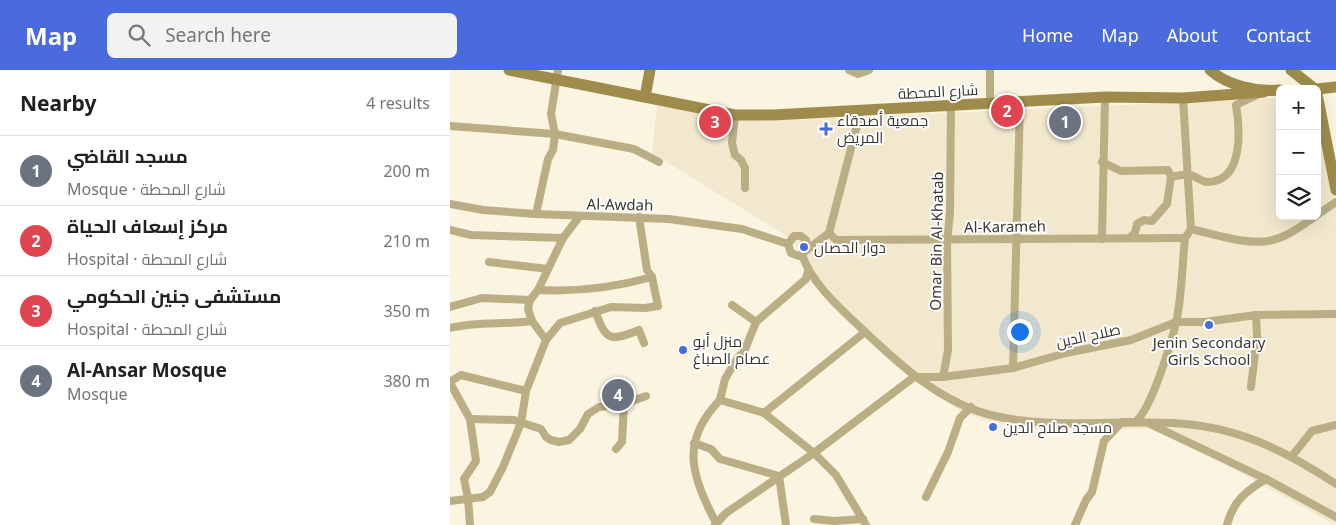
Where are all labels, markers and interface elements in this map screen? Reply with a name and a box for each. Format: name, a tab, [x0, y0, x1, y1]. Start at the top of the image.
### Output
search box	[107, 13, 457, 58]
text: Map	[25, 19, 77, 52]
icon: search	[125, 21, 153, 49]
text: Search here	[165, 22, 271, 48]
text: Home	[1022, 23, 1073, 47]
text: Map	[1101, 23, 1139, 47]
text: About	[1167, 23, 1218, 47]
text: Contact	[1246, 23, 1311, 47]
street label: شارع المحطة	[897, 79, 979, 105]
map controls	[1276, 85, 1321, 220]
button: +	[1276, 85, 1321, 130]
text: Nearby	[20, 89, 96, 117]
text: 4 results	[366, 92, 430, 114]
pin: 2	[991, 92, 1023, 130]
pin: 3	[699, 103, 731, 141]
pin: 1	[1049, 103, 1081, 141]
place label: جمعية أصدقاء المريض	[837, 110, 928, 148]
marker: جمعية أصدقاء المريض	[819, 122, 833, 136]
button: −	[1276, 130, 1321, 175]
text: مسجد القاضي	[67, 143, 188, 169]
text: 1	[31, 160, 41, 182]
text: 200 m	[383, 160, 430, 182]
street label: Omar Bin Al-Khatab	[925, 171, 947, 311]
button: layers	[1276, 175, 1321, 220]
text: Mosque · شارع المحطة	[67, 178, 226, 200]
street label: Al-Awdah	[587, 193, 653, 215]
text: مركز إسعاف الحياة	[67, 213, 228, 239]
street label: Al-Karameh	[964, 215, 1046, 237]
text: 2	[31, 230, 41, 252]
text: 210 m	[383, 230, 430, 252]
place label: دوار الحصان	[814, 237, 886, 258]
marker: دوار الحصان	[798, 241, 810, 253]
text: Hospital · شارع المحطة	[67, 248, 227, 270]
text: مستشفى جنين الحكومي	[67, 283, 281, 309]
text: 3	[31, 300, 41, 322]
text: 350 m	[383, 300, 430, 322]
text: Hospital · شارع المحطة	[67, 318, 227, 340]
street label: صلاح الدين	[1054, 318, 1123, 354]
your location	[1007, 319, 1033, 345]
marker: Jenin Secondary Girls School	[1203, 319, 1215, 331]
place label: منزل أبو عصام الصباغ	[693, 331, 770, 370]
place label: Jenin Secondary Girls School	[1151, 332, 1266, 369]
marker: منزل أبو عصام الصباغ	[677, 344, 689, 356]
text: Al-Ansar Mosque	[67, 357, 227, 383]
text: 4	[31, 370, 41, 392]
text: 380 m	[383, 370, 430, 392]
pin: 4	[602, 376, 634, 414]
text: Mosque	[67, 383, 128, 405]
place label: مسجد صلاح الدين	[1003, 417, 1112, 439]
marker: مسجد صلاح الدين	[987, 421, 999, 433]

